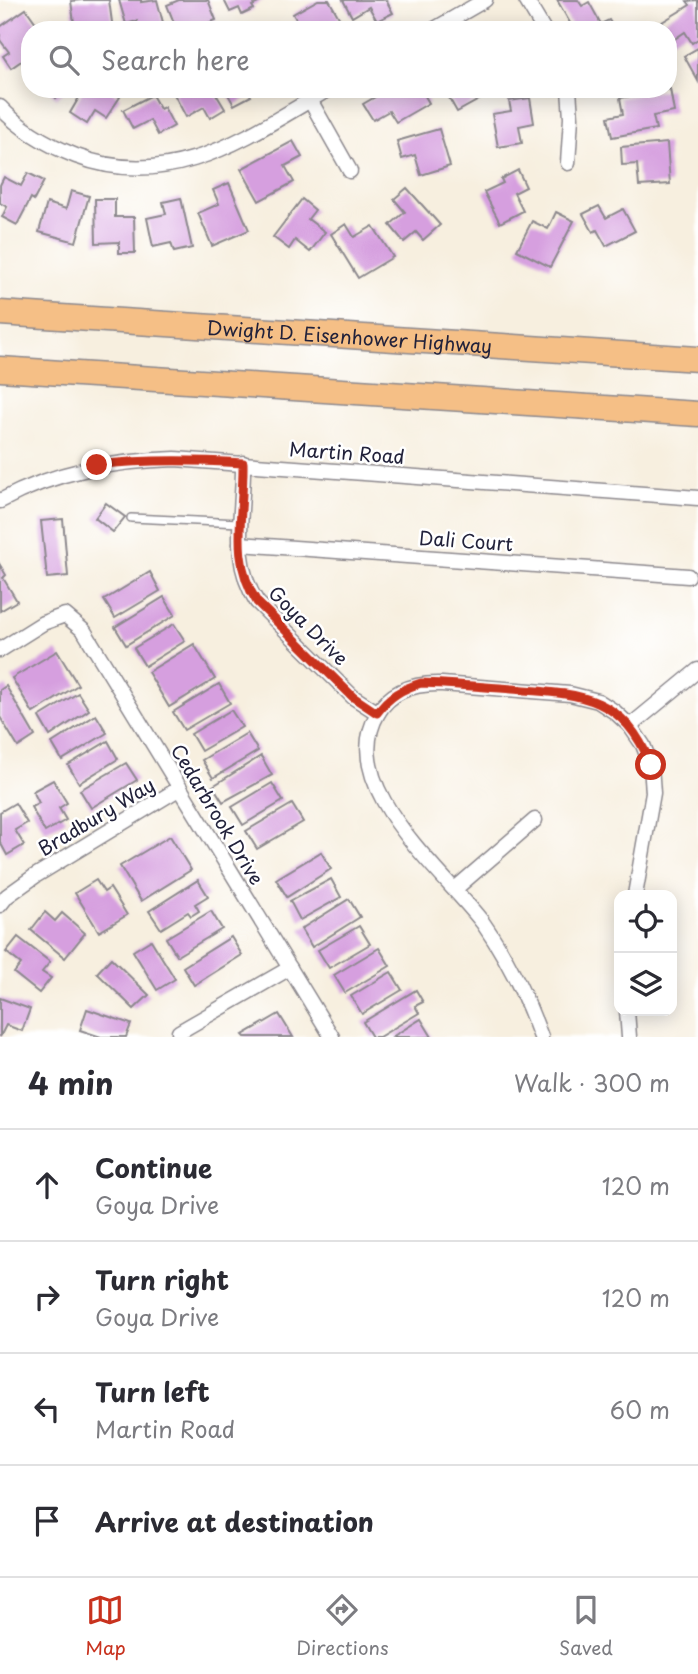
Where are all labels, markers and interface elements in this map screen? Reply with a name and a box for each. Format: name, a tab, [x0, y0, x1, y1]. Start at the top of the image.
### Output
search box	[21, 21, 677, 98]
text: Search here	[101, 40, 250, 79]
icon: search	[45, 41, 83, 79]
street label: Dwight D. Eisenhower Highway	[206, 313, 493, 359]
street label: Martin Road	[288, 434, 406, 470]
route end	[81, 449, 112, 480]
street label: Dali Court	[418, 523, 514, 557]
street label: Goya Drive	[263, 579, 355, 671]
street label: Cedarbrook Drive	[165, 738, 271, 890]
route start	[635, 749, 666, 780]
street label: Bradbury Way	[32, 770, 160, 862]
map controls	[614, 890, 677, 1016]
button: locate	[614, 890, 677, 953]
button: layers	[614, 953, 677, 1016]
text: 4 min	[28, 1060, 114, 1105]
text: Walk · 300 m	[514, 1065, 670, 1100]
text: Continue	[95, 1148, 212, 1187]
icon: ahead	[28, 1166, 66, 1204]
text: 120 m	[602, 1168, 670, 1203]
text: Goya Drive	[95, 1187, 219, 1222]
text: Turn right	[95, 1260, 229, 1299]
icon: right	[28, 1278, 66, 1316]
text: 120 m	[602, 1280, 670, 1315]
text: Goya Drive	[95, 1299, 219, 1334]
text: Turn left	[95, 1372, 210, 1411]
icon: left	[28, 1390, 66, 1428]
text: 60 m	[610, 1392, 670, 1427]
text: Martin Road	[95, 1411, 235, 1446]
icon: arrive	[28, 1502, 66, 1540]
text: Arrive at destination	[95, 1502, 374, 1541]
tab: Map	[85, 1591, 126, 1661]
tab: Directions	[296, 1591, 389, 1661]
tab: Saved	[559, 1591, 613, 1661]

